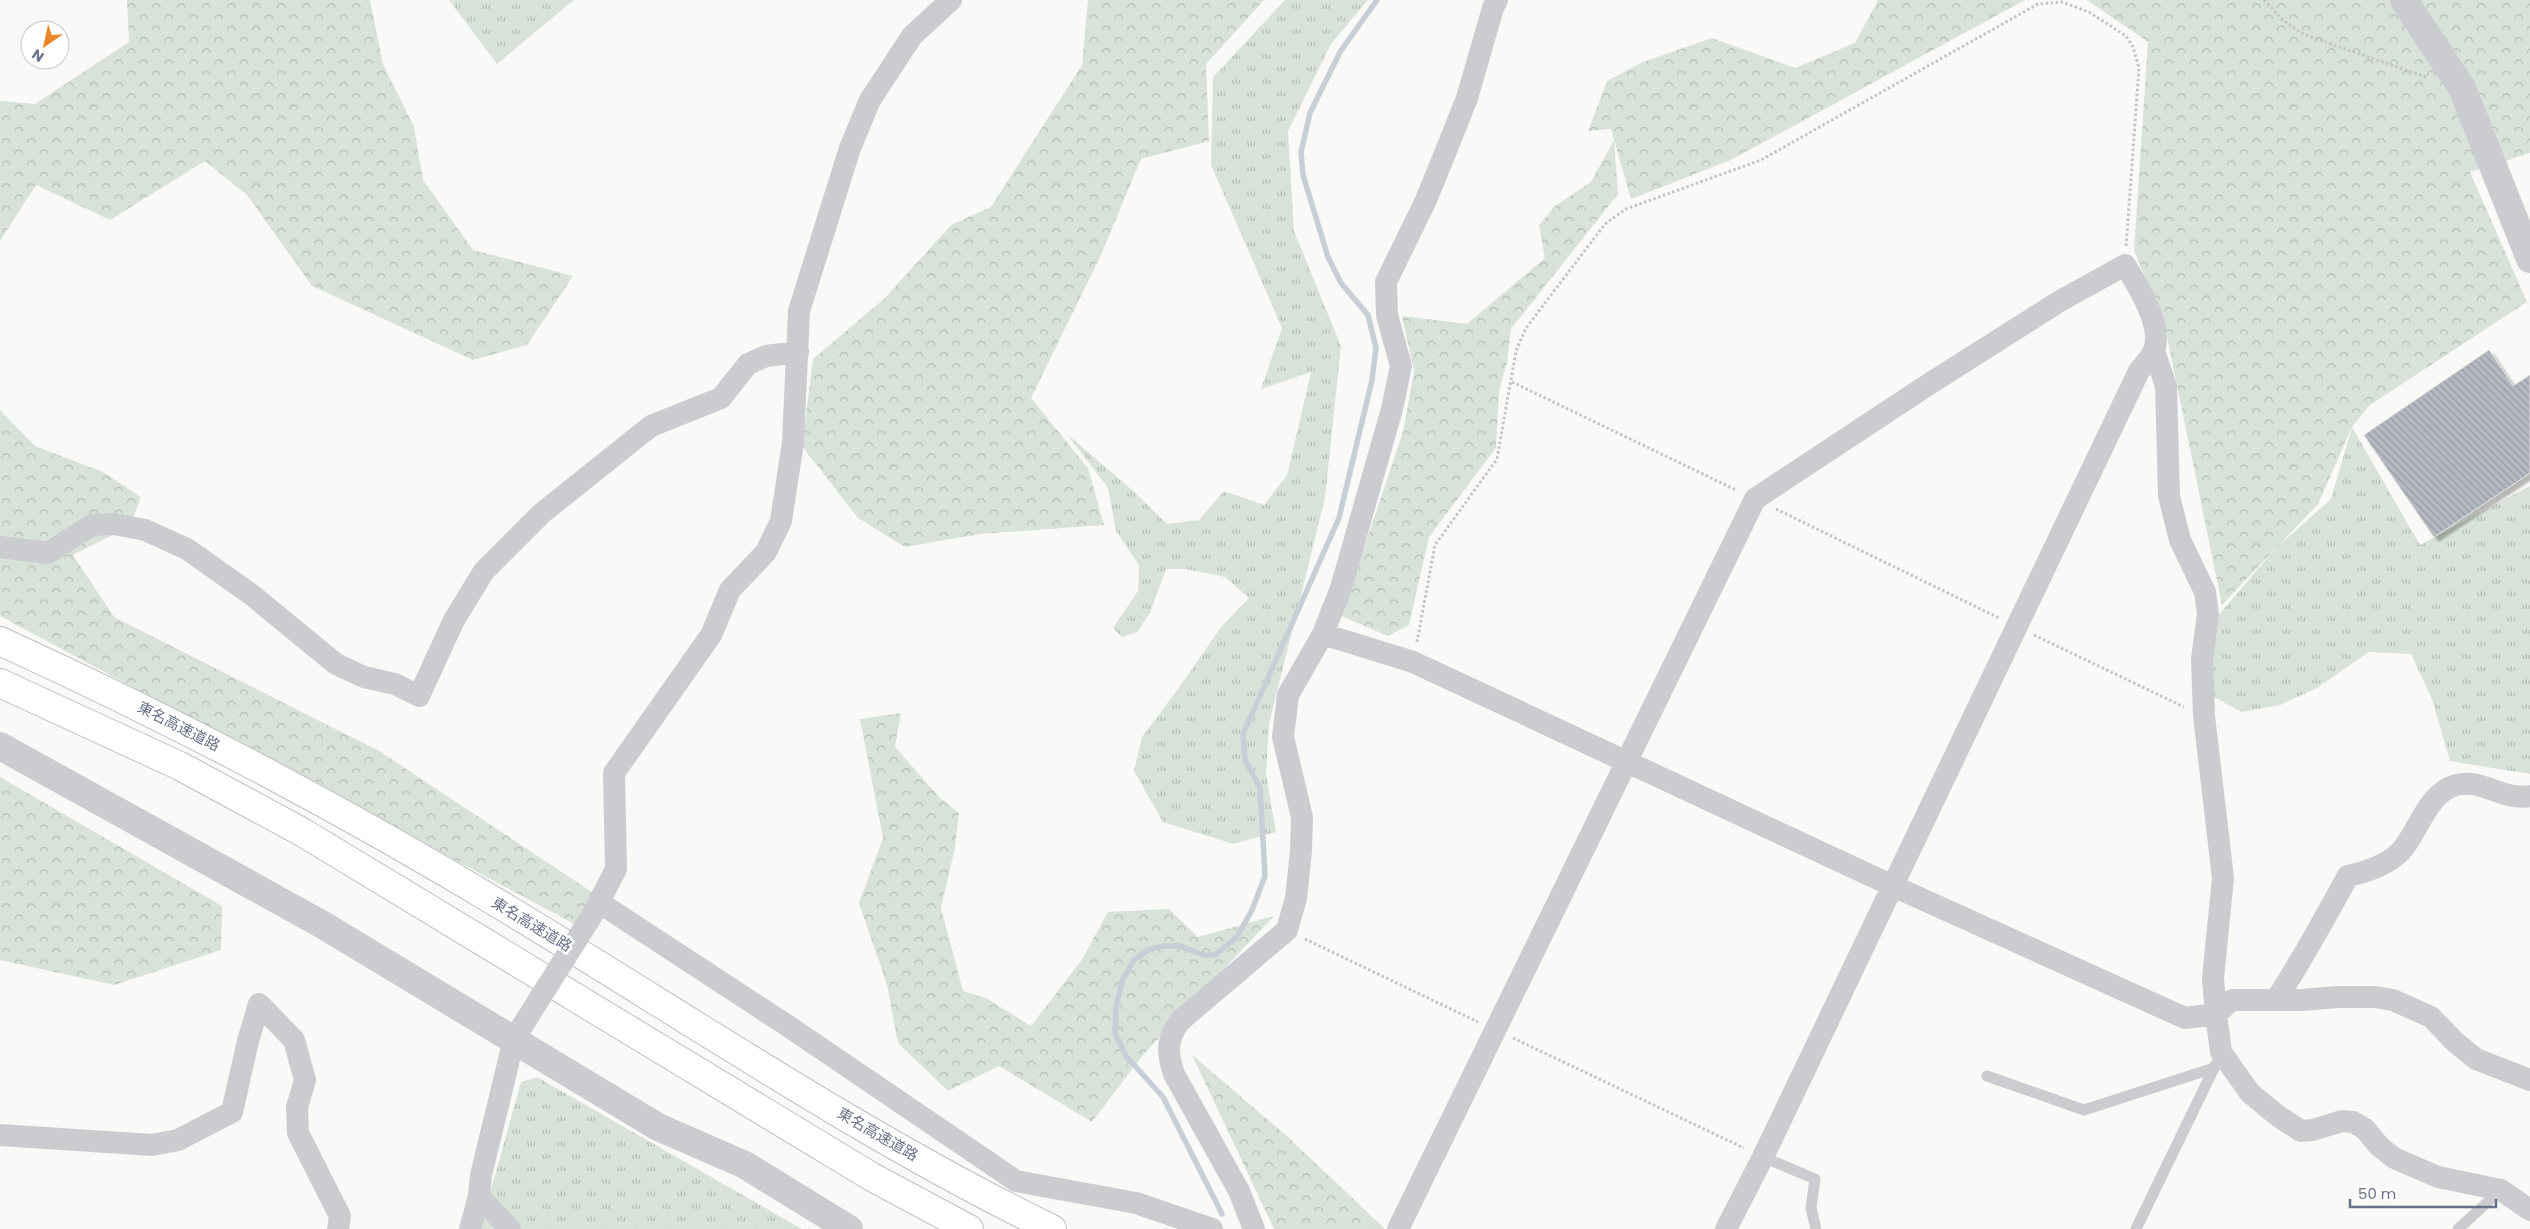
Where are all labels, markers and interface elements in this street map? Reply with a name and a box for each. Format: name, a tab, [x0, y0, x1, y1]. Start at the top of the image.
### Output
north arrow	[20, 20, 70, 70]
text: N	[28, 45, 48, 67]
street label: 東名高速道路	[134, 696, 224, 756]
street label: 東名高速道路	[488, 892, 576, 956]
street label: 東名高速道路	[834, 1102, 922, 1166]
scale bar	[2350, 1176, 2496, 1208]
text: 50 m	[2358, 1183, 2396, 1204]

